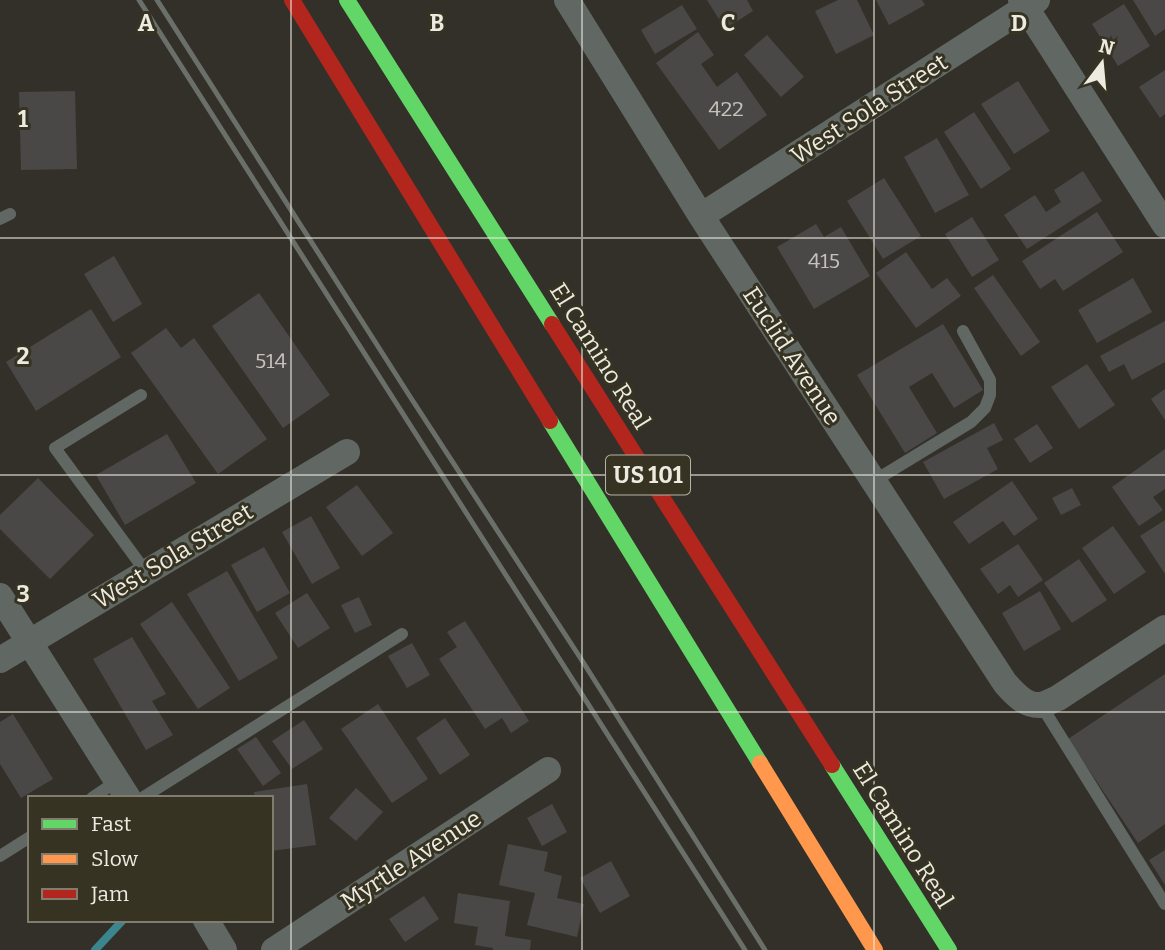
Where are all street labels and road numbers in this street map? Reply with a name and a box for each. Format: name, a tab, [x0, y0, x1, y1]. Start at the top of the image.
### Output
street label: West Sola Street	[785, 48, 953, 170]
street label: El Camino Real	[544, 278, 656, 434]
street label: Euclid Avenue	[737, 282, 847, 430]
road number: US 101	[606, 456, 690, 495]
street label: West Sola Street	[88, 497, 258, 615]
street label: El Camino Real	[847, 757, 959, 913]
street label: Myrtle Avenue	[336, 804, 486, 916]

